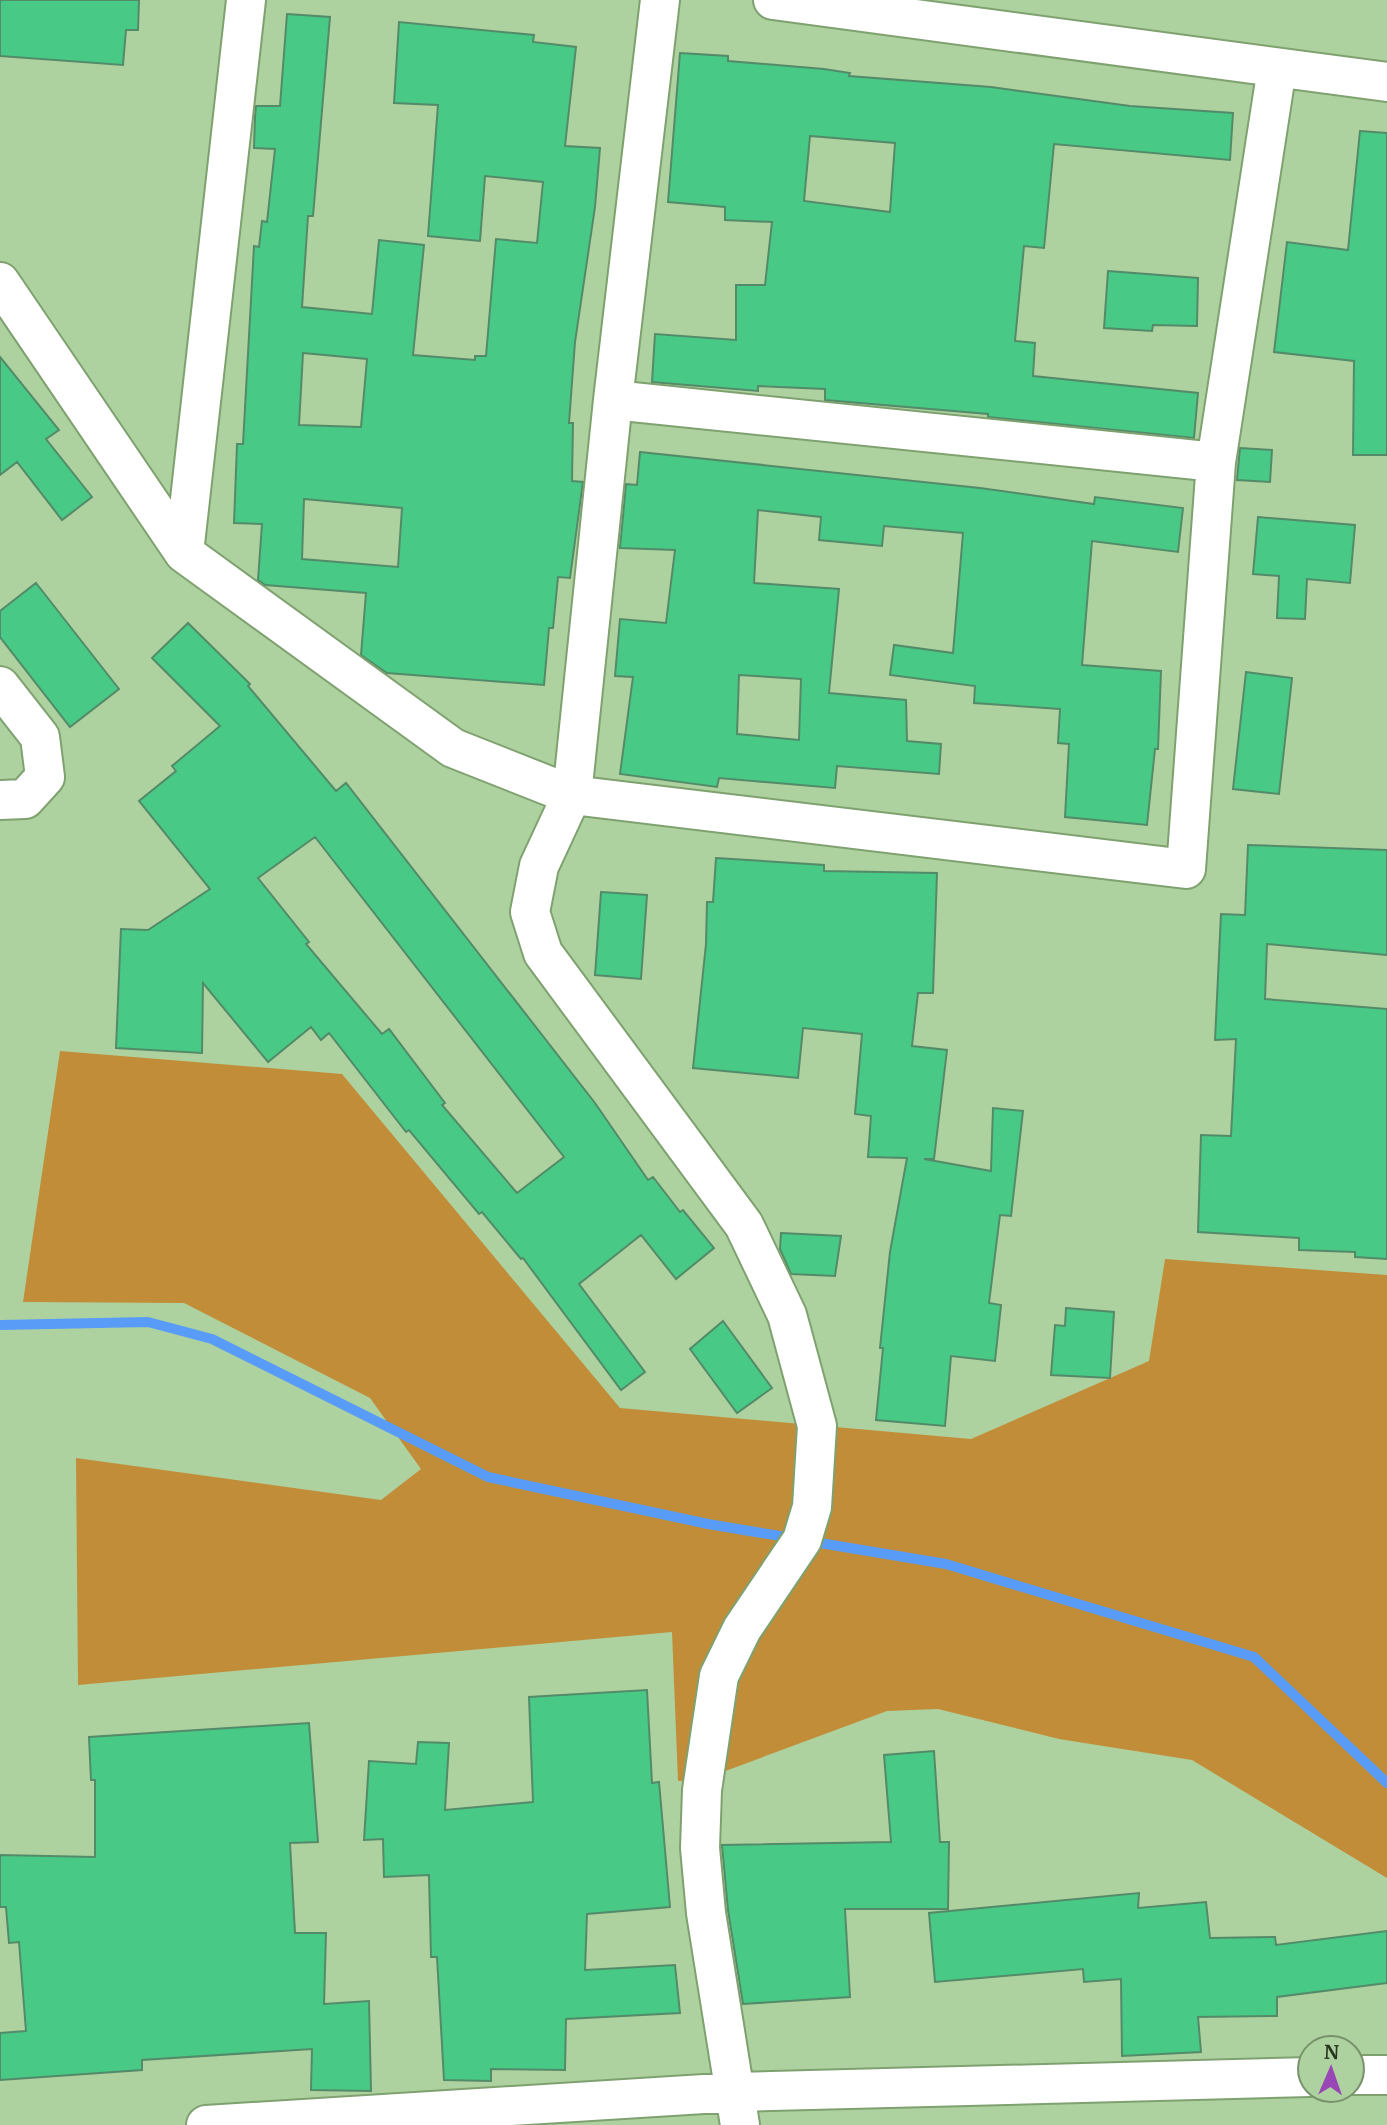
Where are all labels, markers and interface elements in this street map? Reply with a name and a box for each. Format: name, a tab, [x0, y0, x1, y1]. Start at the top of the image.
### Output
north arrow	[1296, 2034, 1366, 2104]
text: N	[1324, 2040, 1340, 2064]

